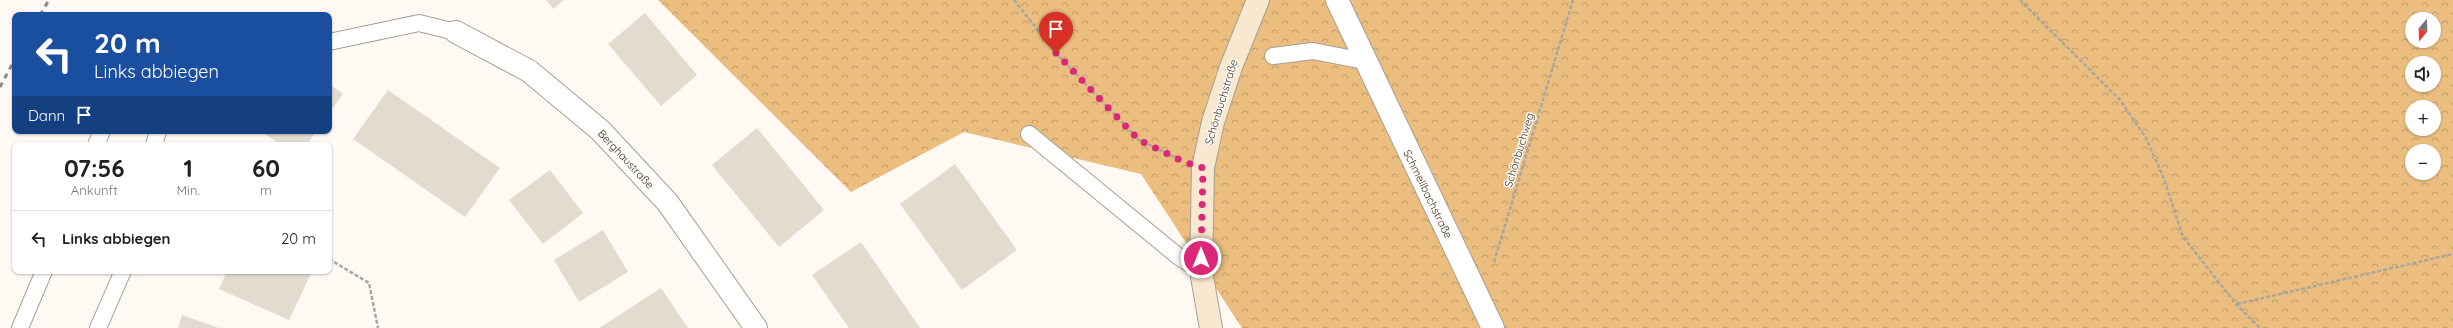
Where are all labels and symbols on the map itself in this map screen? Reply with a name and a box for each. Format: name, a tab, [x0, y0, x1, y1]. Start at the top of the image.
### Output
pin	[1039, 12, 1073, 53]
north arrow	[2405, 12, 2441, 48]
street label: Schönbuchstraße	[1201, 58, 1241, 146]
street label: Schönbuchweg	[1501, 111, 1537, 189]
street label: Berghaustraße	[595, 126, 657, 192]
street label: Schmellbachstraße	[1400, 147, 1456, 241]
position arrow	[1180, 237, 1222, 279]

